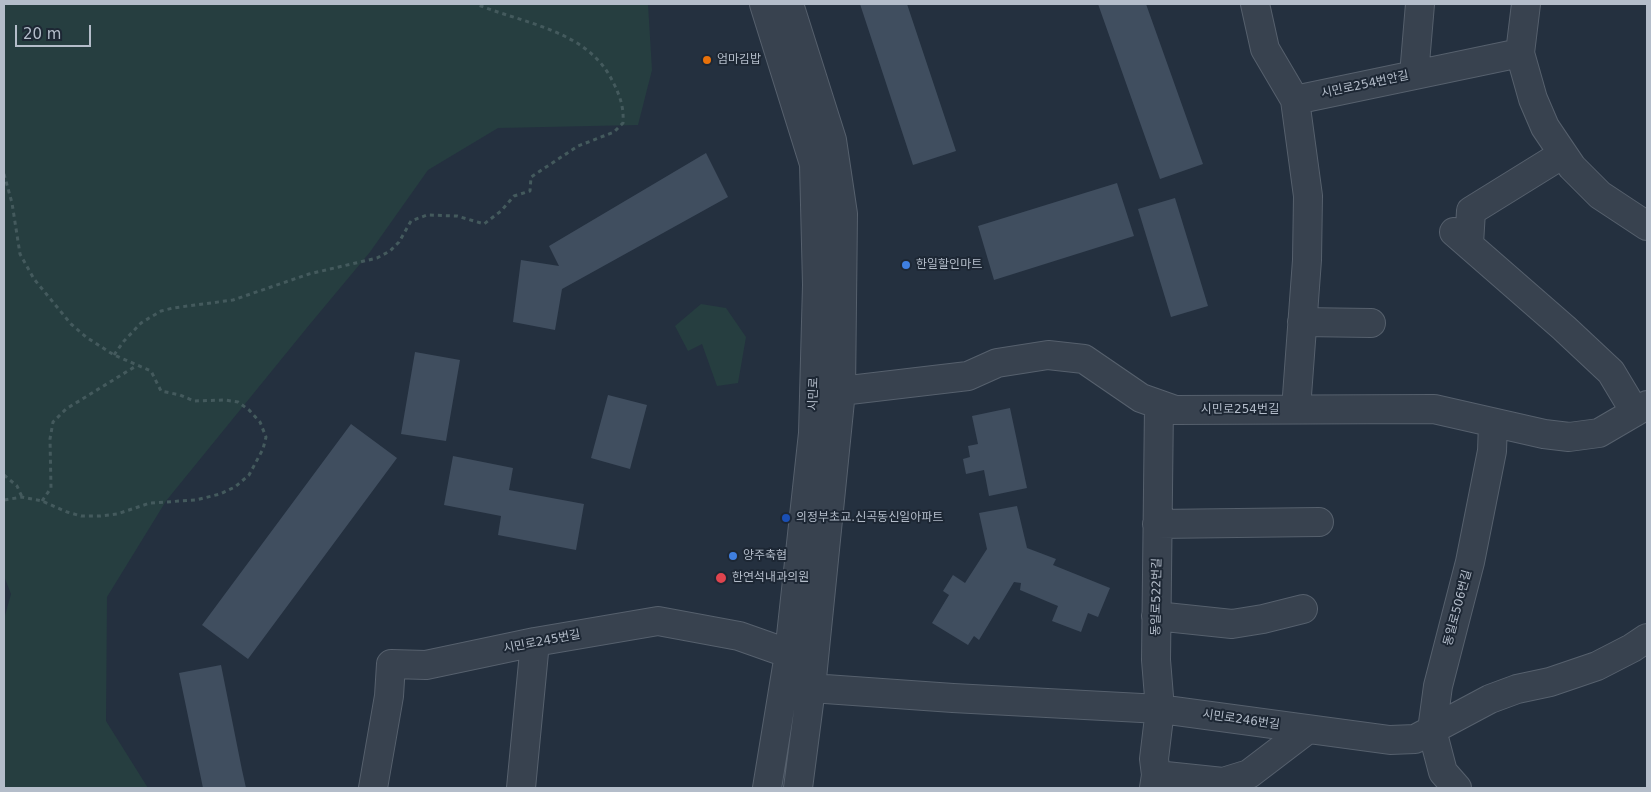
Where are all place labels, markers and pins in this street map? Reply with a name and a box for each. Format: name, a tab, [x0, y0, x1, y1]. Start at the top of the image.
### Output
place label: 엄마김밥	[717, 53, 761, 67]
marker: 엄마김밥	[701, 54, 713, 66]
place label: 한일할인마트	[916, 258, 982, 272]
marker: 한일할인마트	[900, 259, 912, 271]
place label: 의정부초교.신곡동신일아파트	[796, 511, 943, 525]
marker: 의정부초교.신곡동신일아파트	[780, 512, 792, 524]
place label: 양주축협	[743, 549, 787, 563]
marker: 양주축협	[727, 550, 739, 562]
marker: 한연석내과의원	[714, 571, 728, 585]
place label: 한연석내과의원	[732, 571, 809, 585]

